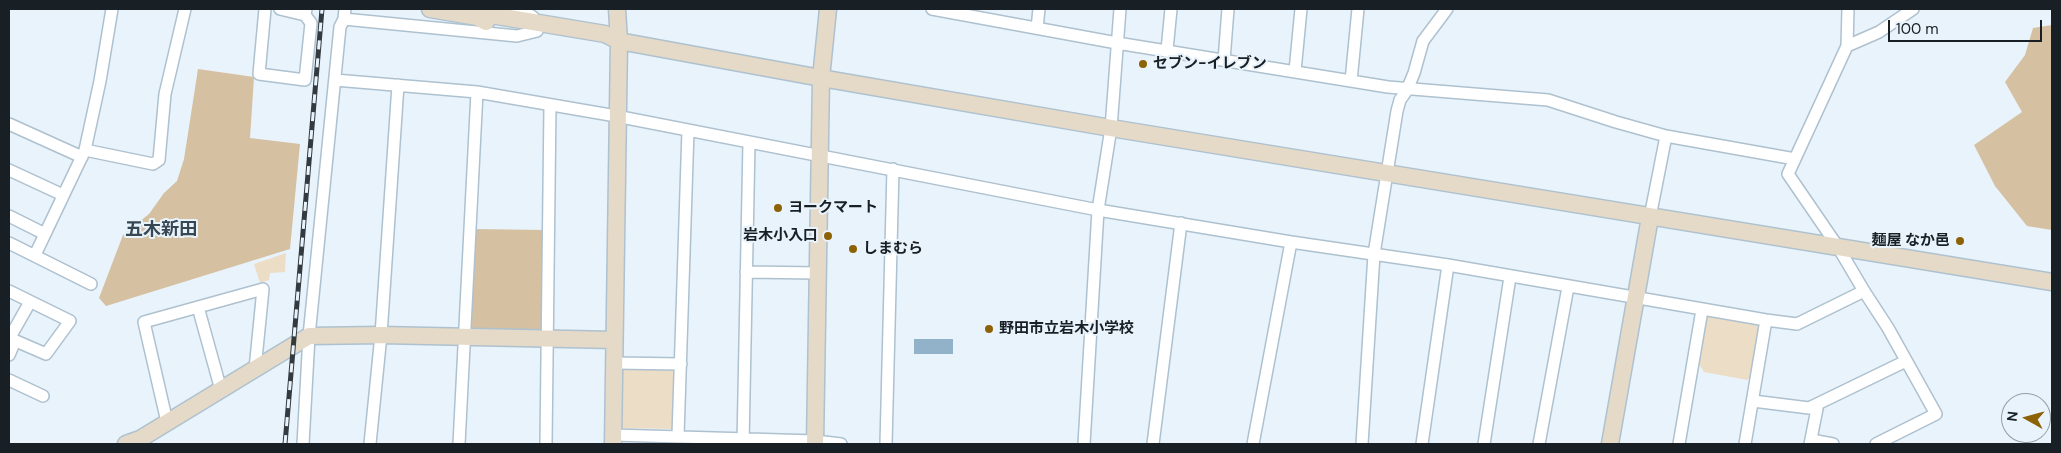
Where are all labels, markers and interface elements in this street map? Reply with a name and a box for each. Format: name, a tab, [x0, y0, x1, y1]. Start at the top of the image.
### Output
scale bar	[1891, 10, 2045, 42]
text: 100 m	[1896, 19, 1939, 39]
place label: セブン-イレブン	[1153, 55, 1267, 73]
marker: セブン-イレブン	[1137, 58, 1149, 70]
place label: ヨークマート	[788, 199, 878, 217]
marker: ヨークマート	[772, 202, 784, 214]
district label: 五木新田	[125, 219, 197, 241]
place label: 岩木小入口	[743, 227, 818, 245]
marker: 岩木小入口	[822, 230, 834, 242]
place label: 麺屋 なか邑	[1871, 232, 1950, 250]
marker: 麺屋 なか邑	[1954, 235, 1966, 247]
place label: しまむら	[863, 240, 923, 258]
marker: しまむら	[847, 243, 859, 255]
place label: 野田市立岩木小学校	[999, 320, 1134, 338]
marker: 野田市立岩木小学校	[983, 323, 995, 335]
north arrow	[2001, 393, 2051, 443]
text: N	[2003, 410, 2022, 422]

